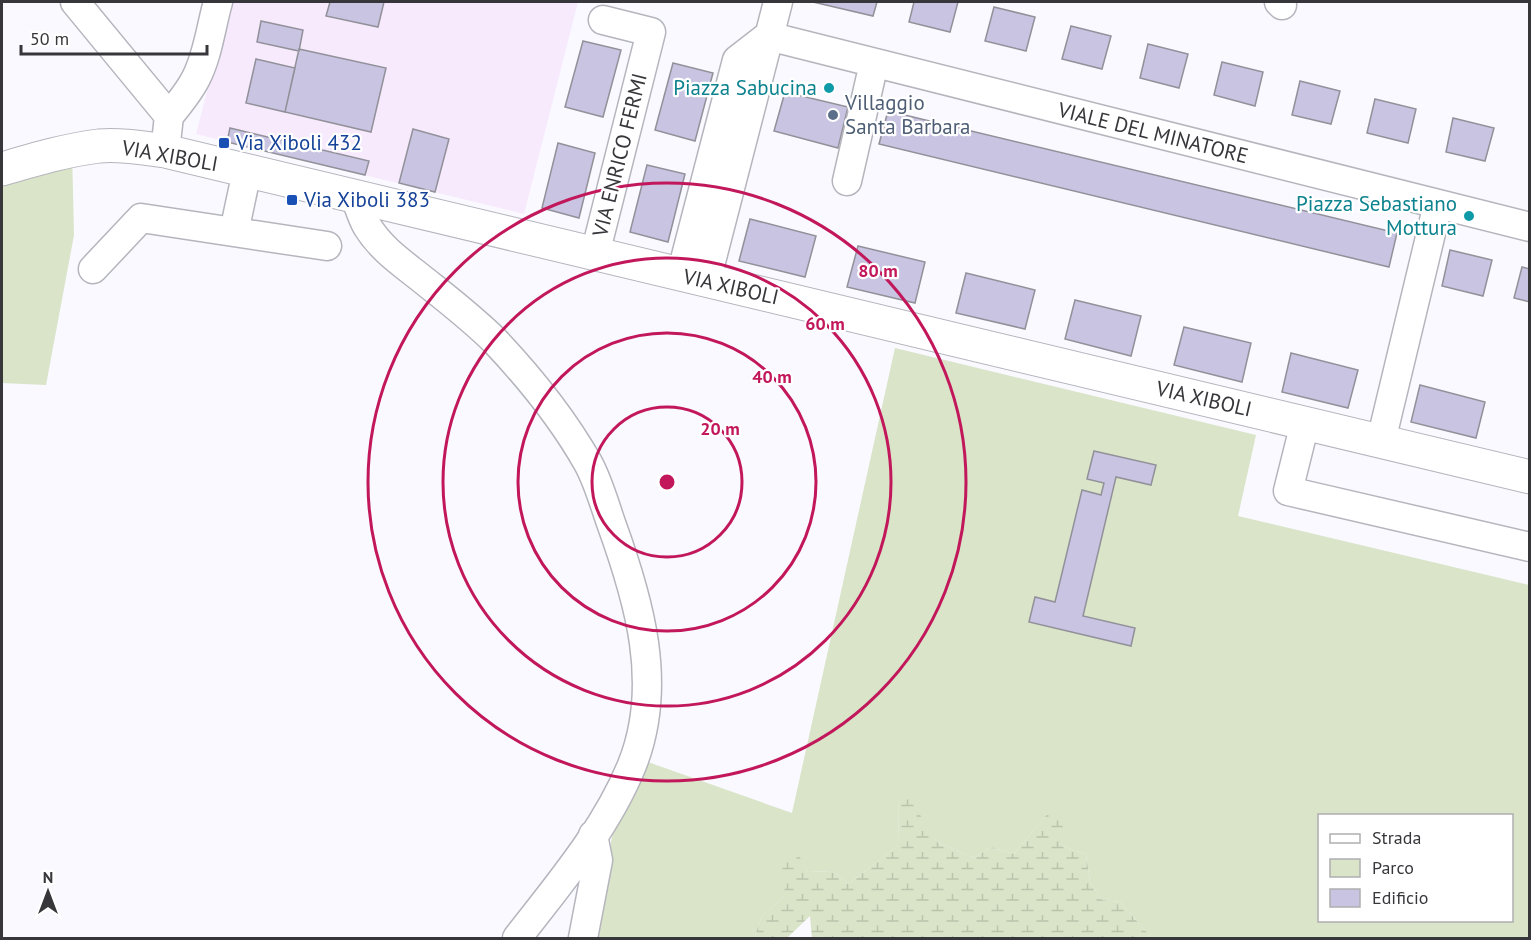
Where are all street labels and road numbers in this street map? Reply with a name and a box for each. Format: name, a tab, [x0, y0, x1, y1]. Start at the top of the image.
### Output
street label: VIA ENRICO FERMI	[586, 70, 653, 241]
street label: VIALE DEL MINATORE	[1054, 96, 1251, 169]
street label: VIA XIBOLI	[119, 134, 220, 177]
street label: VIA XIBOLI	[680, 262, 781, 311]
street label: VIA XIBOLI	[1153, 374, 1254, 423]

